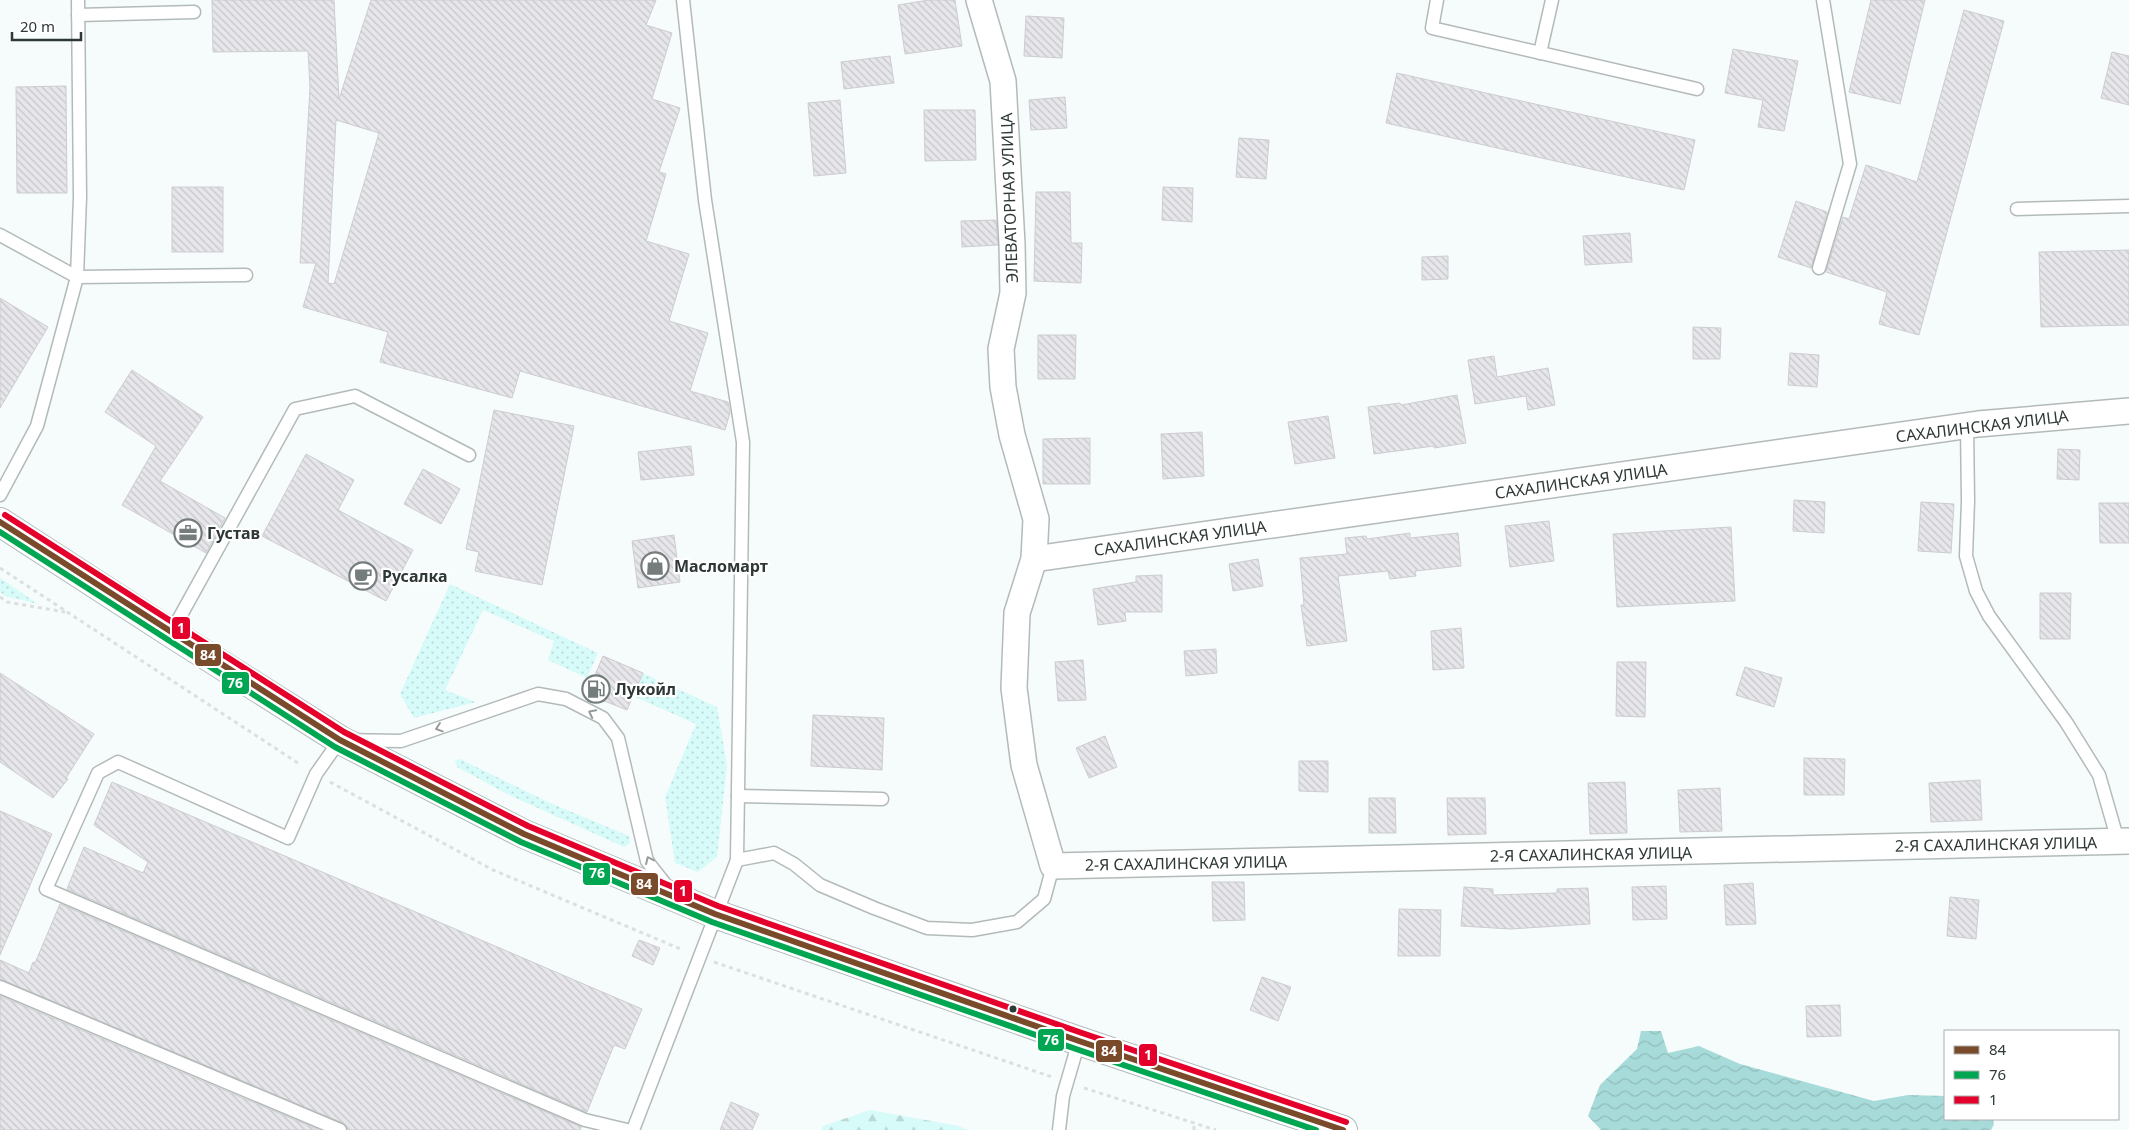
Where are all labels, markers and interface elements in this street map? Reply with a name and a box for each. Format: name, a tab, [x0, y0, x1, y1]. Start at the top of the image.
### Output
scale bar	[12, 10, 81, 42]
text: 20 m	[20, 16, 55, 36]
street label: ЭЛЕВАТОРНАЯ УЛИЦА	[995, 112, 1023, 284]
street label: САХАЛИНСКАЯ УЛИЦА	[1894, 404, 2070, 448]
street label: САХАЛИНСКАЯ УЛИЦА	[1493, 458, 1669, 504]
street label: САХАЛИНСКАЯ УЛИЦА	[1092, 515, 1268, 561]
office icon: Густав	[173, 518, 203, 548]
place label: Густав	[207, 522, 260, 544]
shop icon: Масломарт	[640, 551, 670, 581]
place label: Масломарт	[674, 555, 768, 577]
cafe icon: Русалка	[348, 561, 378, 591]
place label: Русалка	[382, 565, 448, 587]
line badge: 1	[171, 616, 191, 640]
text: 1	[177, 618, 185, 637]
line badge: 84	[194, 643, 222, 667]
text: 84	[200, 645, 216, 664]
line badge: 76	[221, 671, 250, 695]
text: 76	[227, 673, 243, 692]
fuel station icon: Лукойл	[581, 674, 611, 704]
place label: Лукойл	[615, 678, 676, 700]
one-way arrow	[589, 709, 598, 719]
one-way arrow	[435, 722, 444, 732]
street label: 2-Я САХАЛИНСКАЯ УЛИЦА	[1895, 831, 2098, 857]
street label: 2-Я САХАЛИНСКАЯ УЛИЦА	[1490, 841, 1693, 867]
street label: 2-Я САХАЛИНСКАЯ УЛИЦА	[1085, 850, 1288, 876]
one-way arrow	[644, 856, 655, 865]
line badge: 76	[582, 862, 611, 886]
text: 76	[589, 863, 605, 882]
line badge: 84	[630, 872, 659, 896]
text: 84	[636, 874, 652, 893]
line badge: 1	[673, 879, 693, 903]
text: 1	[679, 881, 687, 900]
unlabelled marker	[1008, 1004, 1018, 1014]
line badge: 76	[1037, 1028, 1065, 1052]
text: 76	[1043, 1030, 1059, 1049]
legend	[1944, 1030, 2119, 1120]
line badge: 84	[1095, 1039, 1123, 1063]
text: 84	[1989, 1039, 2007, 1059]
text: 84	[1101, 1041, 1117, 1060]
line badge: 1	[1138, 1043, 1158, 1067]
text: 1	[1144, 1045, 1152, 1064]
text: 76	[1989, 1064, 2006, 1084]
text: 1	[1989, 1089, 1998, 1109]

